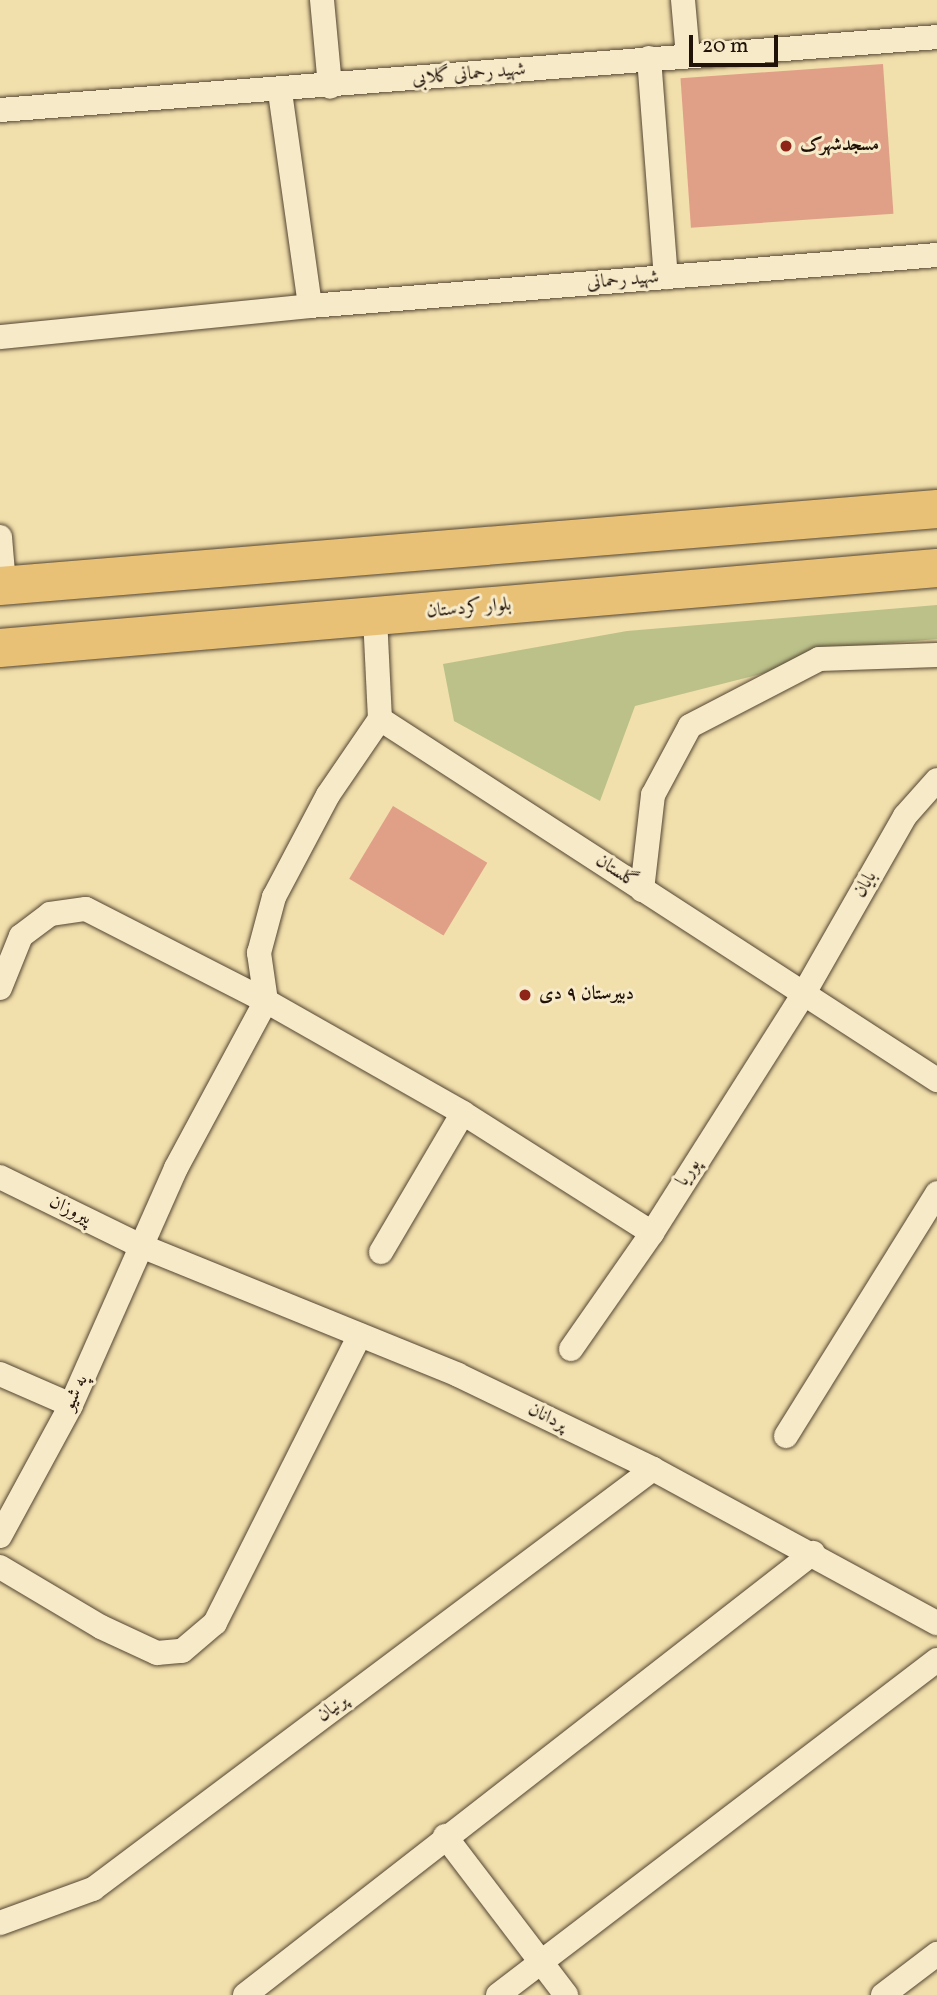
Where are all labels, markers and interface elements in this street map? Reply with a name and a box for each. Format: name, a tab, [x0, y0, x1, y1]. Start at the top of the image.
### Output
scale bar	[692, 21, 781, 65]
text: 20 m	[702, 32, 748, 61]
street label: شهید رحمانی گلابی	[411, 59, 527, 91]
place label: مسجدشهرک	[800, 135, 879, 157]
marker: مسجدشهرک	[778, 138, 794, 154]
street label: شهید رحمانی	[586, 266, 660, 296]
street label: بلوار کردستان	[426, 594, 512, 624]
street label: گلستان	[591, 850, 641, 894]
street label: بایان	[849, 868, 883, 902]
place label: دبیرستان ۹ دی	[539, 984, 634, 1006]
marker: دبیرستان ۹ دی	[517, 987, 533, 1003]
street label: پوریا	[672, 1155, 706, 1191]
street label: پیروزان	[45, 1191, 95, 1231]
street label: په شیو	[58, 1372, 94, 1414]
street label: پردانان	[524, 1399, 570, 1437]
street label: پرنیان	[313, 1690, 353, 1728]

